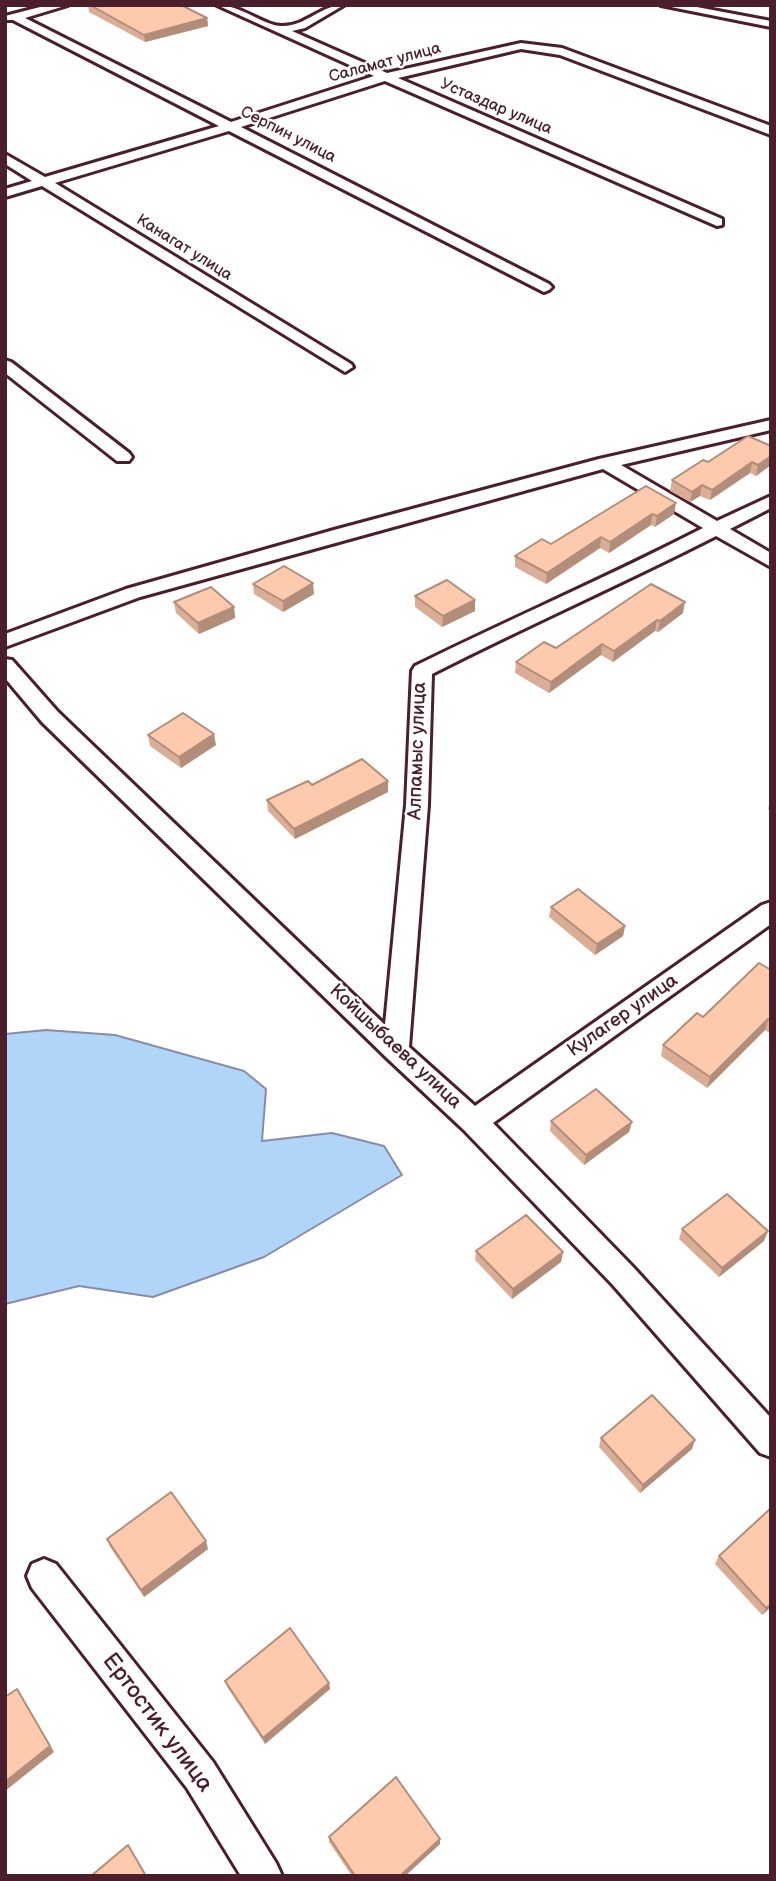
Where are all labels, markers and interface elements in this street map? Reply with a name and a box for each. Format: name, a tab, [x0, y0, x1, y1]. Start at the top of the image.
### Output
street label: Саламат улица	[327, 39, 443, 87]
street label: Устаздар улица	[437, 75, 555, 139]
street label: Серпин улица	[237, 103, 339, 167]
street label: Канагат улица	[132, 211, 236, 285]
street label: Алпамыс улица	[404, 682, 432, 820]
street label: Кулагер улица	[563, 970, 683, 1062]
street label: Койшыбаева улица	[324, 980, 466, 1114]
street label: Ертостик улица	[96, 1648, 218, 1798]

